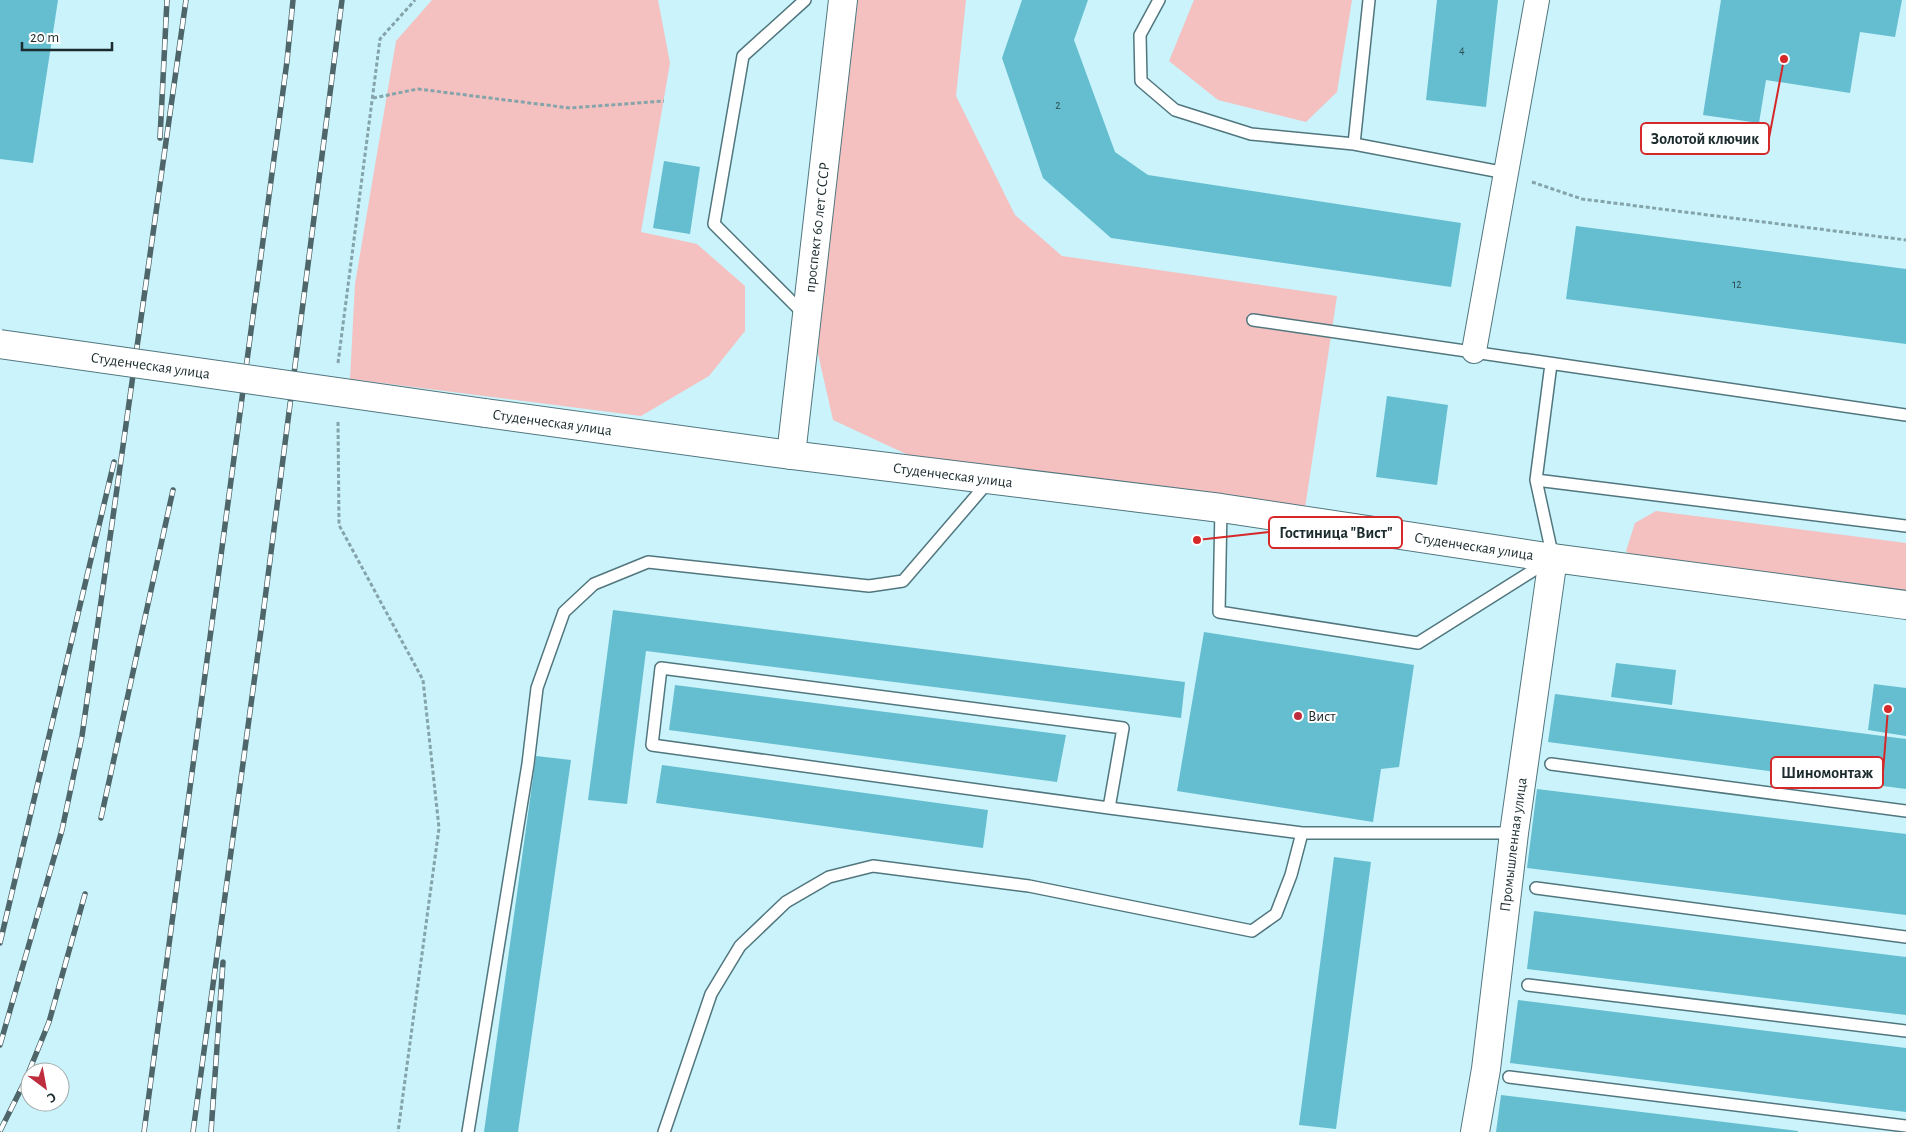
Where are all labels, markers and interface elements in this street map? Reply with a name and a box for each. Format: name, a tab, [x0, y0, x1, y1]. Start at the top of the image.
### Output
scale bar	[22, 20, 112, 52]
text: 20 m	[30, 30, 59, 45]
house number: 4	[1459, 44, 1465, 56]
house number: 2	[1055, 99, 1061, 111]
callout: Золотой ключик	[1641, 123, 1769, 154]
text: Золотой ключик	[1651, 131, 1759, 147]
street label: проспект 60 лет СССР	[803, 162, 832, 293]
house number: 12	[1732, 278, 1742, 290]
street label: Студенческая улица	[90, 350, 211, 382]
street label: Студенческая улица	[492, 407, 613, 438]
street label: Студенческая улица	[892, 461, 1014, 490]
callout: Гостиница "Вист"	[1269, 517, 1402, 548]
text: Гостиница "Вист"	[1279, 525, 1393, 541]
street label: Студенческая улица	[1413, 530, 1535, 563]
place label: Вист	[1308, 709, 1336, 724]
marker: Вист	[1292, 710, 1304, 722]
callout: Шиномонтаж	[1771, 757, 1883, 788]
text: Шиномонтаж	[1781, 765, 1874, 781]
street label: Промышленная улица	[1498, 776, 1530, 913]
north arrow	[20, 1062, 70, 1112]
text: С	[44, 1089, 58, 1105]

